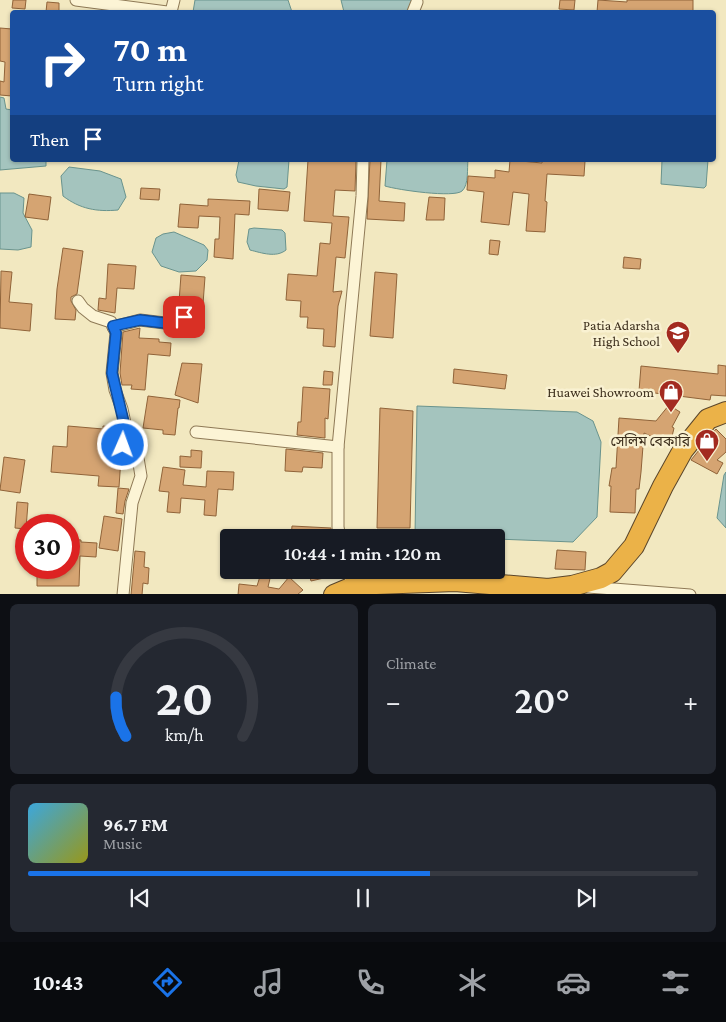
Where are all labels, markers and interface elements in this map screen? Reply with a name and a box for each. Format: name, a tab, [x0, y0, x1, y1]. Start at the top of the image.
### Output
icon: right	[30, 30, 95, 95]
text: 70 m	[113, 30, 187, 69]
text: Turn right	[113, 71, 204, 96]
icon: arrive	[79, 125, 107, 153]
text: Then	[30, 129, 69, 150]
pin	[163, 296, 205, 338]
icon: arrive	[170, 303, 198, 331]
place label: Patia Adarsha High School	[583, 317, 661, 349]
school or university icon: Patia Adarsha High School	[665, 320, 691, 354]
shop icon: Huawei Showroom	[658, 379, 684, 413]
place label: Huawei Showroom	[547, 384, 654, 400]
position arrow	[96, 418, 148, 470]
shop icon: সেলিম বেকারি	[694, 428, 720, 462]
place label: সেলিম বেকারি	[611, 433, 691, 449]
speed limit sign: 30	[15, 514, 80, 579]
text: 10:44 · 1 min · 120 m	[284, 543, 441, 564]
text: Climate	[386, 655, 436, 672]
text: 20	[155, 668, 213, 726]
text: 20°	[514, 679, 570, 721]
text: −	[386, 686, 401, 717]
text: +	[683, 686, 698, 717]
text: km/h	[165, 725, 204, 745]
text: 96.7 FM	[103, 814, 168, 835]
text: Music	[103, 835, 142, 852]
icon: previous	[126, 884, 154, 912]
icon: pause	[349, 884, 377, 912]
icon: next	[572, 884, 600, 912]
icon: directions	[150, 965, 185, 1000]
icon: music	[251, 965, 286, 1000]
icon: phone	[353, 965, 388, 1000]
icon: climate	[455, 965, 490, 1000]
icon: car	[556, 965, 591, 1000]
icon: filters	[658, 965, 693, 1000]
text: 10:43	[33, 970, 83, 995]

